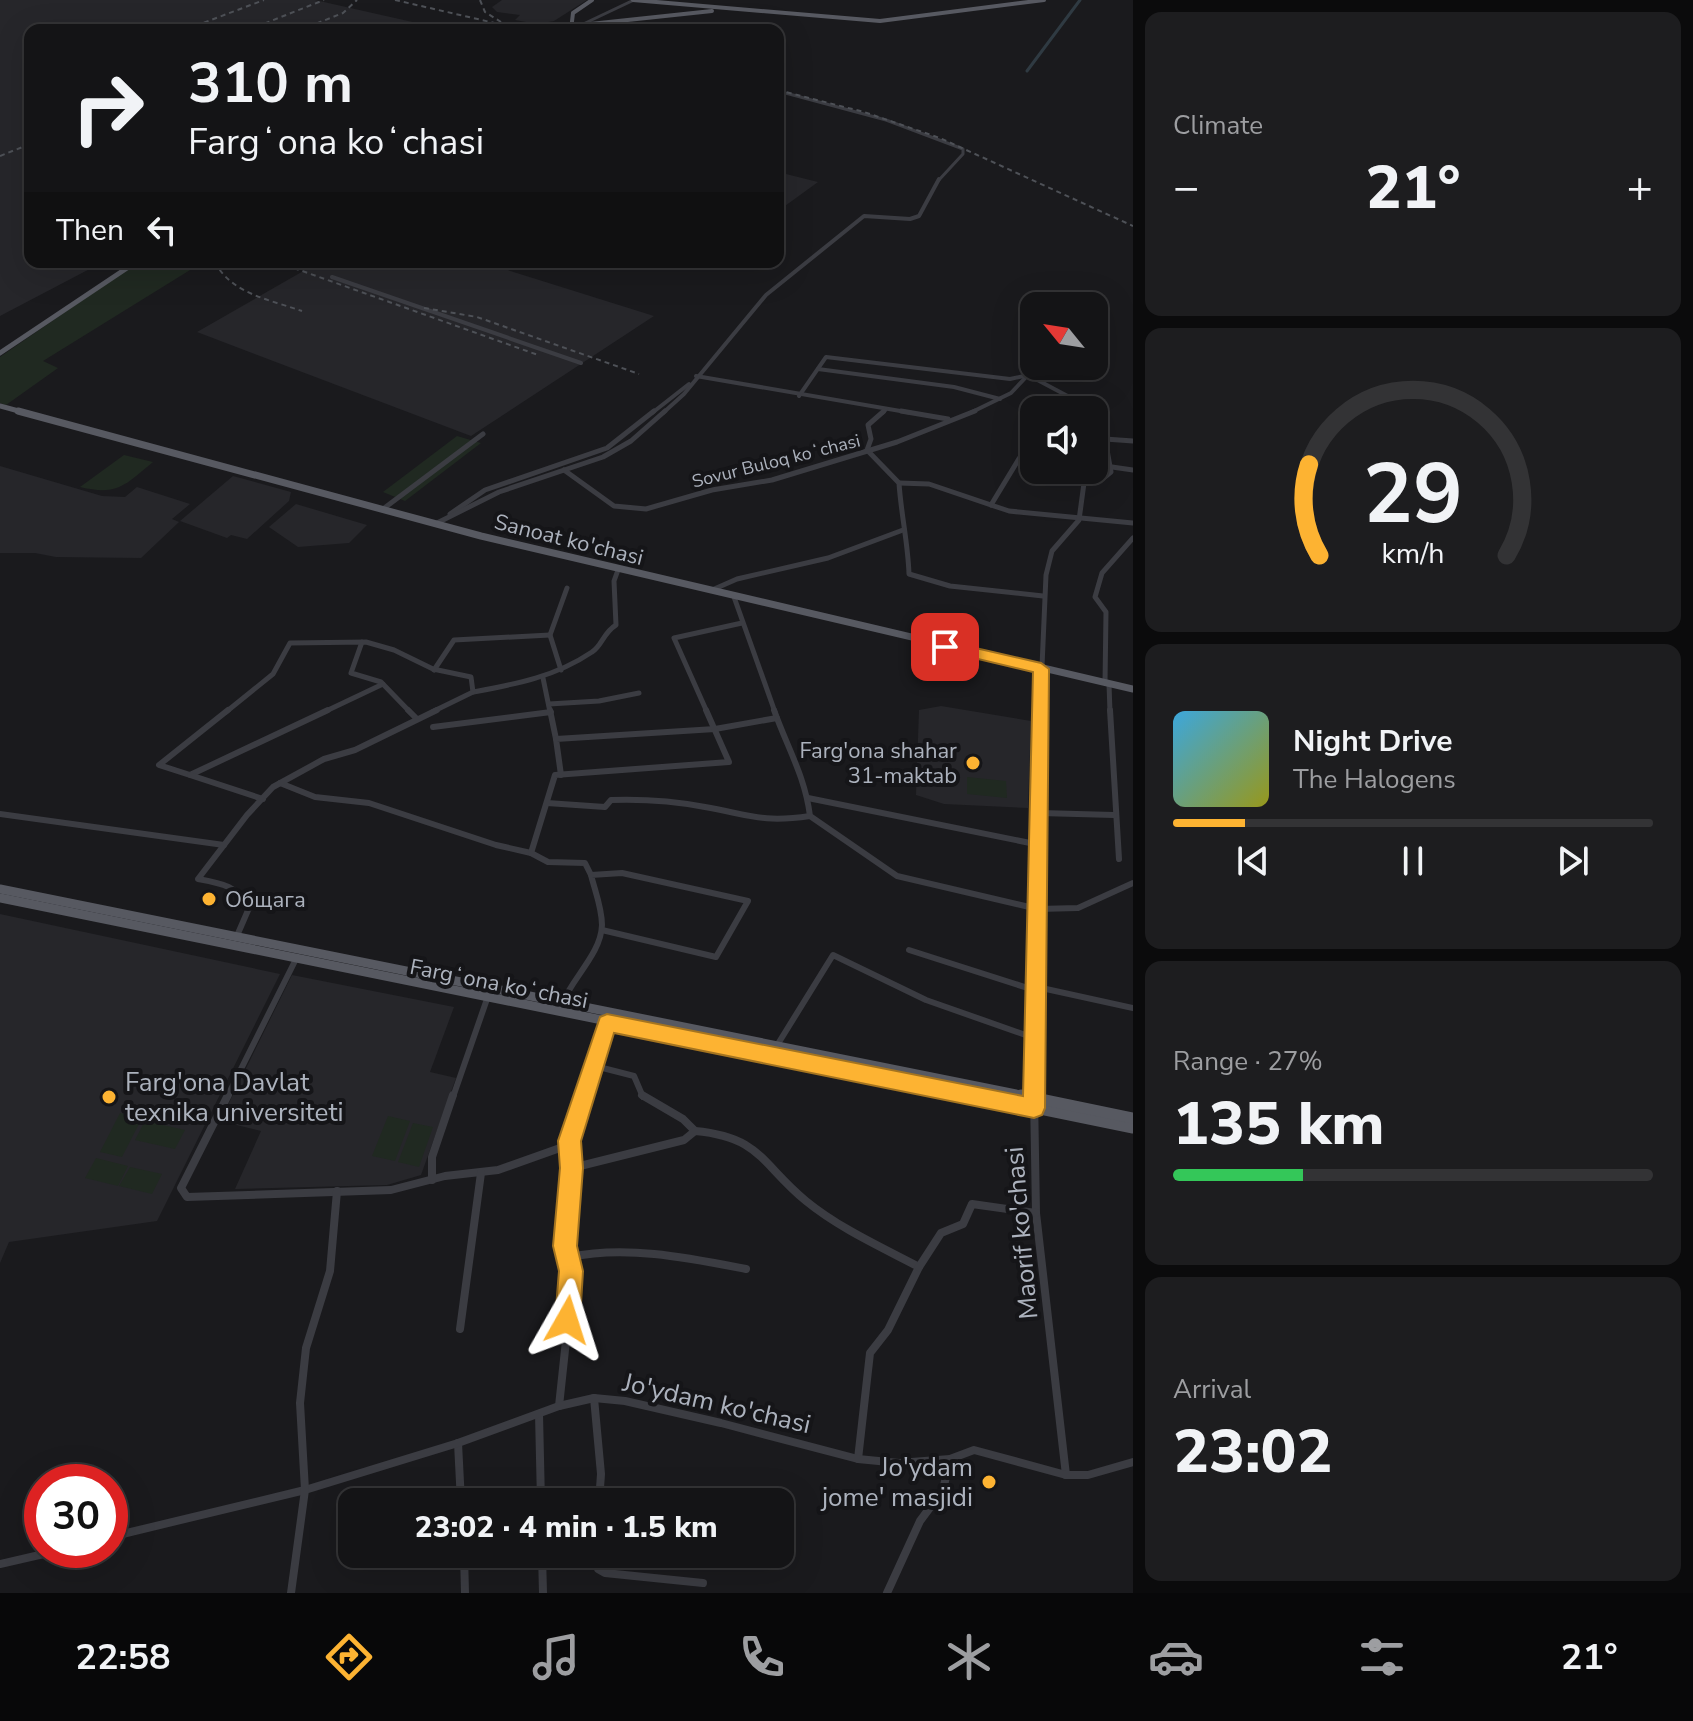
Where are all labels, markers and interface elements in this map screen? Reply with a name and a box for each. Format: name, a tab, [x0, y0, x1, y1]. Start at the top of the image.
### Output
text: 310 m	[188, 45, 353, 122]
icon: right	[56, 56, 160, 160]
text: Climate	[1173, 108, 1263, 143]
text: Fargʻona koʻchasi	[188, 118, 484, 167]
text: 21°	[1365, 147, 1461, 229]
text: −	[1173, 158, 1199, 218]
text: +	[1627, 158, 1653, 218]
icon: left	[140, 208, 184, 252]
text: Then	[56, 210, 124, 251]
north arrow	[1020, 292, 1108, 380]
map controls	[1020, 292, 1108, 484]
button: sound	[1020, 396, 1108, 484]
street label: Sovur Buloq koʻchasi	[689, 428, 863, 494]
text: 29	[1363, 438, 1463, 551]
street label: Sanoat ko'chasi	[491, 507, 647, 573]
text: km/h	[1382, 534, 1444, 573]
pin	[911, 613, 979, 681]
icon: arrive	[923, 625, 967, 669]
text: Night Drive	[1293, 721, 1452, 762]
place label: Farg'ona shahar 31-maktab	[799, 736, 957, 791]
marker: Farg'ona shahar 31-maktab	[964, 754, 982, 772]
text: The Halogens	[1293, 762, 1456, 797]
icon: previous	[1231, 839, 1275, 883]
icon: pause	[1391, 839, 1435, 883]
icon: next	[1551, 839, 1595, 883]
place label: Общага	[225, 885, 306, 915]
marker: Общага	[200, 890, 218, 908]
street label: Fargʻona koʻchasi	[407, 952, 590, 1016]
text: Range · 27%	[1173, 1044, 1323, 1079]
place label: Farg'ona Davlat texnika universiteti	[125, 1065, 344, 1130]
text: 135 km	[1173, 1083, 1385, 1165]
marker: Farg'ona Davlat texnika universiteti	[100, 1088, 118, 1106]
street label: Maorif ko'chasi	[997, 1145, 1046, 1321]
position arrow	[525, 1278, 609, 1362]
street label: Jo'ydam ko'chasi	[619, 1365, 814, 1442]
text: Arrival	[1173, 1372, 1251, 1407]
text: 23:02	[1173, 1411, 1333, 1493]
place label: Jo'ydam jome' masjidi	[820, 1450, 973, 1515]
speed limit sign: 30	[24, 1464, 128, 1568]
marker: Jo'ydam jome' masjidi	[980, 1473, 998, 1491]
text: 23:02 · 4 min · 1.5 km	[414, 1507, 718, 1548]
icon: directions	[321, 1629, 377, 1685]
icon: music	[528, 1629, 584, 1685]
icon: phone	[734, 1629, 790, 1685]
icon: climate	[941, 1629, 997, 1685]
icon: car	[1148, 1629, 1204, 1685]
icon: filters	[1354, 1629, 1410, 1685]
text: 22:58	[75, 1633, 171, 1682]
text: 21°	[1561, 1633, 1618, 1682]

